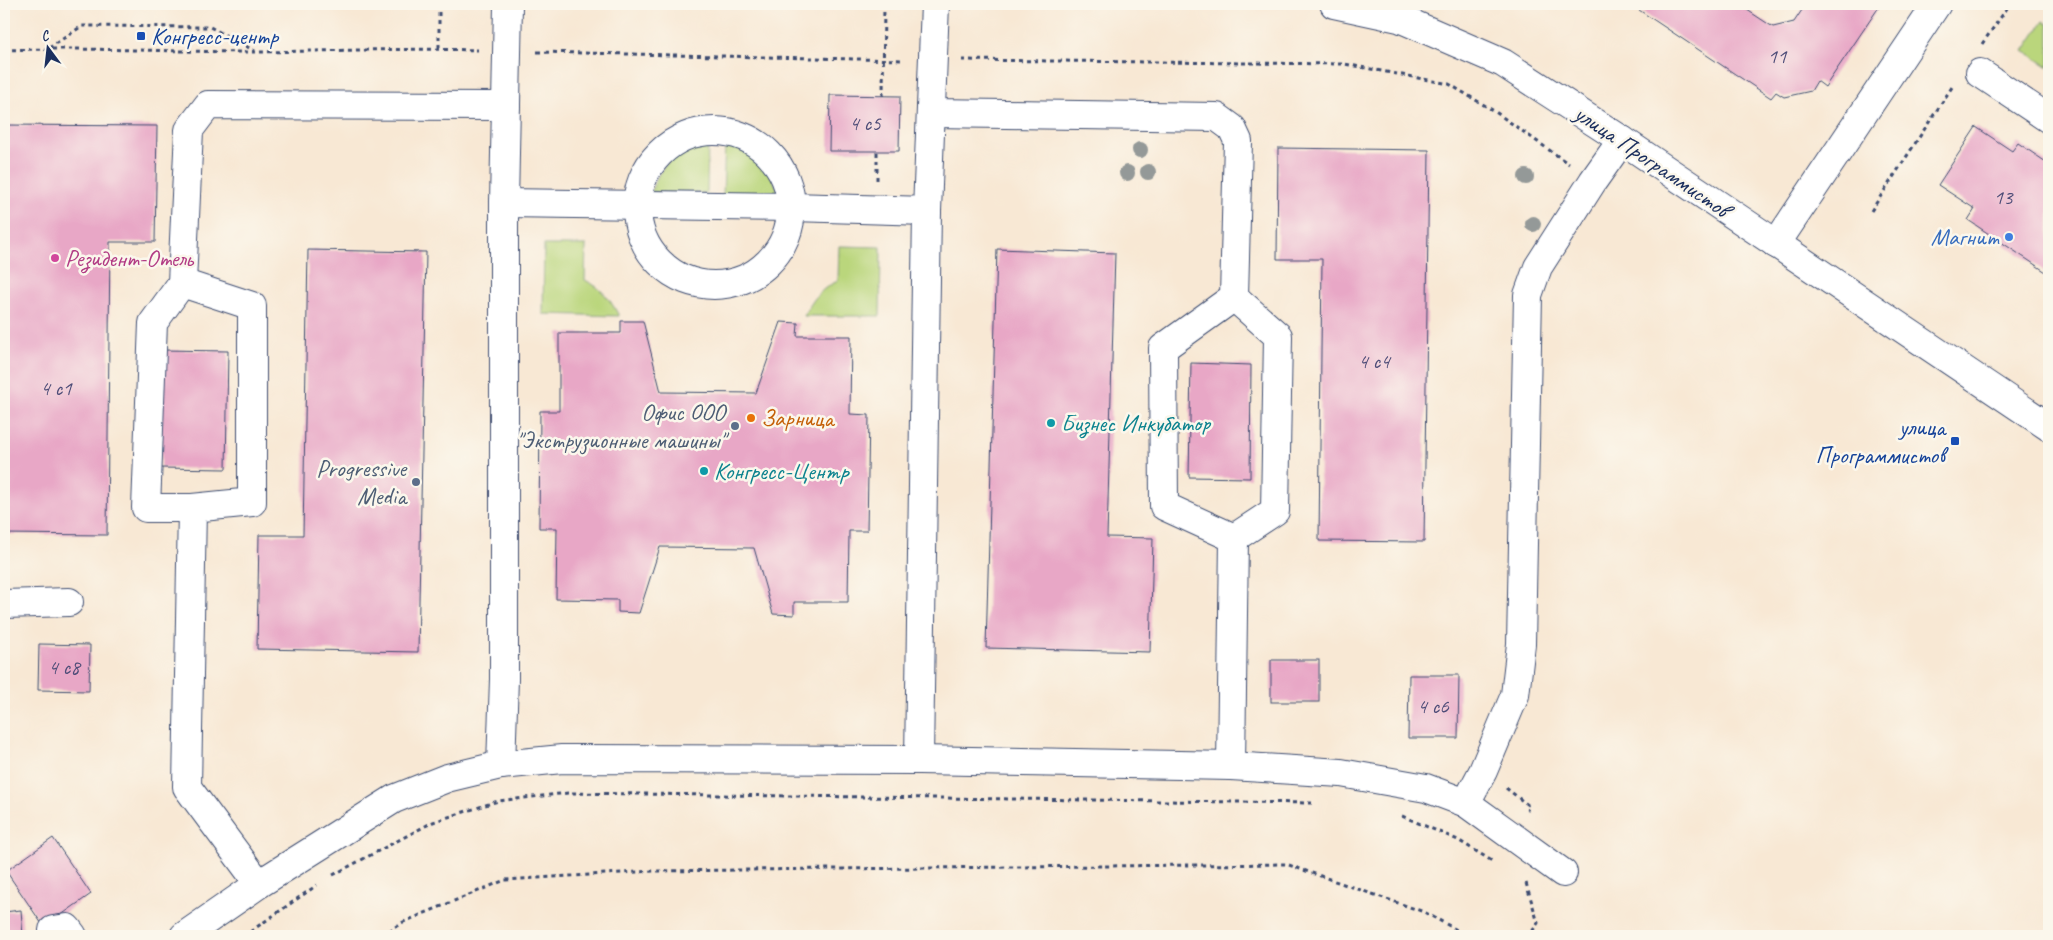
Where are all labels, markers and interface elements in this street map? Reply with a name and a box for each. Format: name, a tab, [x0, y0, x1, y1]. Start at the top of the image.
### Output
place label: Конгресс-центр	[151, 21, 279, 51]
north arrow	[22, 22, 72, 72]
text: С	[39, 26, 52, 45]
marker: Конгресс-центр	[135, 30, 147, 42]
house number: 11	[1768, 43, 1788, 69]
street label: улица Программистов	[1567, 97, 1740, 227]
house number: 4 с5	[849, 110, 882, 136]
house number: 13	[1994, 184, 2014, 210]
place label: Магнит	[1931, 222, 2000, 252]
marker: Магнит	[2003, 231, 2015, 243]
place label: Резидент-Отель	[65, 243, 195, 274]
marker: Резидент-Отель	[49, 252, 61, 264]
house number: 4 с4	[1358, 348, 1392, 374]
house number: 4 с1	[40, 375, 73, 401]
place label: Офис ООО "Экструзионные машины"	[516, 397, 730, 455]
place label: Зарница	[761, 403, 836, 433]
place label: Бизнес Инкубатор	[1061, 408, 1212, 439]
marker: Зарница	[745, 412, 757, 424]
place label: улица Программистов	[1815, 412, 1949, 470]
marker: Бизнес Инкубатор	[1045, 417, 1057, 429]
marker: Офис ООО "Экструзионные машины"	[729, 420, 741, 432]
marker: улица Программистов	[1949, 435, 1961, 447]
place label: Progressive Media	[316, 453, 408, 511]
place label: Конгресс-Центр	[714, 456, 850, 486]
marker: Конгресс-Центр	[698, 465, 710, 477]
marker: Progressive Media	[410, 476, 422, 488]
house number: 4 с8	[48, 654, 82, 680]
house number: 4 с6	[1417, 693, 1449, 719]

